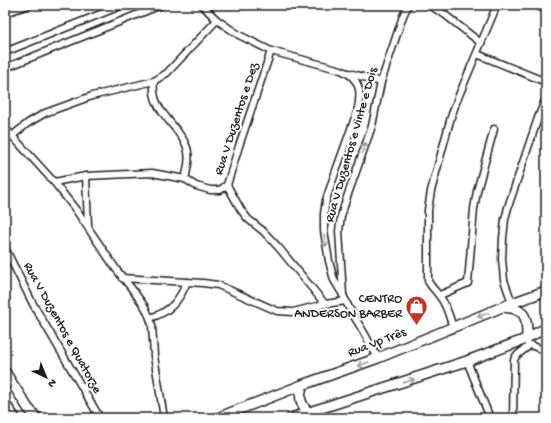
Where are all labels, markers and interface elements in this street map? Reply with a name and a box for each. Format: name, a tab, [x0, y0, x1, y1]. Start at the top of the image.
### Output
street label: Rua V Duzentos e Dez	[212, 60, 263, 177]
street label: Rua V Duzentos e Vinte e Dois	[323, 65, 382, 224]
one-way arrow	[361, 142, 369, 154]
one-way arrow	[321, 234, 329, 247]
street label: Rua V Duzentos e Quatorze	[20, 260, 104, 396]
place label: CENTRO ANDERSON BARBER	[294, 292, 403, 322]
shop icon: CENTRO ANDERSON BARBER	[404, 293, 430, 326]
one-way arrow	[478, 312, 490, 319]
street label: Rua Vp Três	[346, 325, 409, 361]
north arrow	[26, 357, 66, 397]
one-way arrow	[357, 360, 369, 368]
text: N	[45, 376, 58, 390]
one-way arrow	[402, 376, 414, 384]

